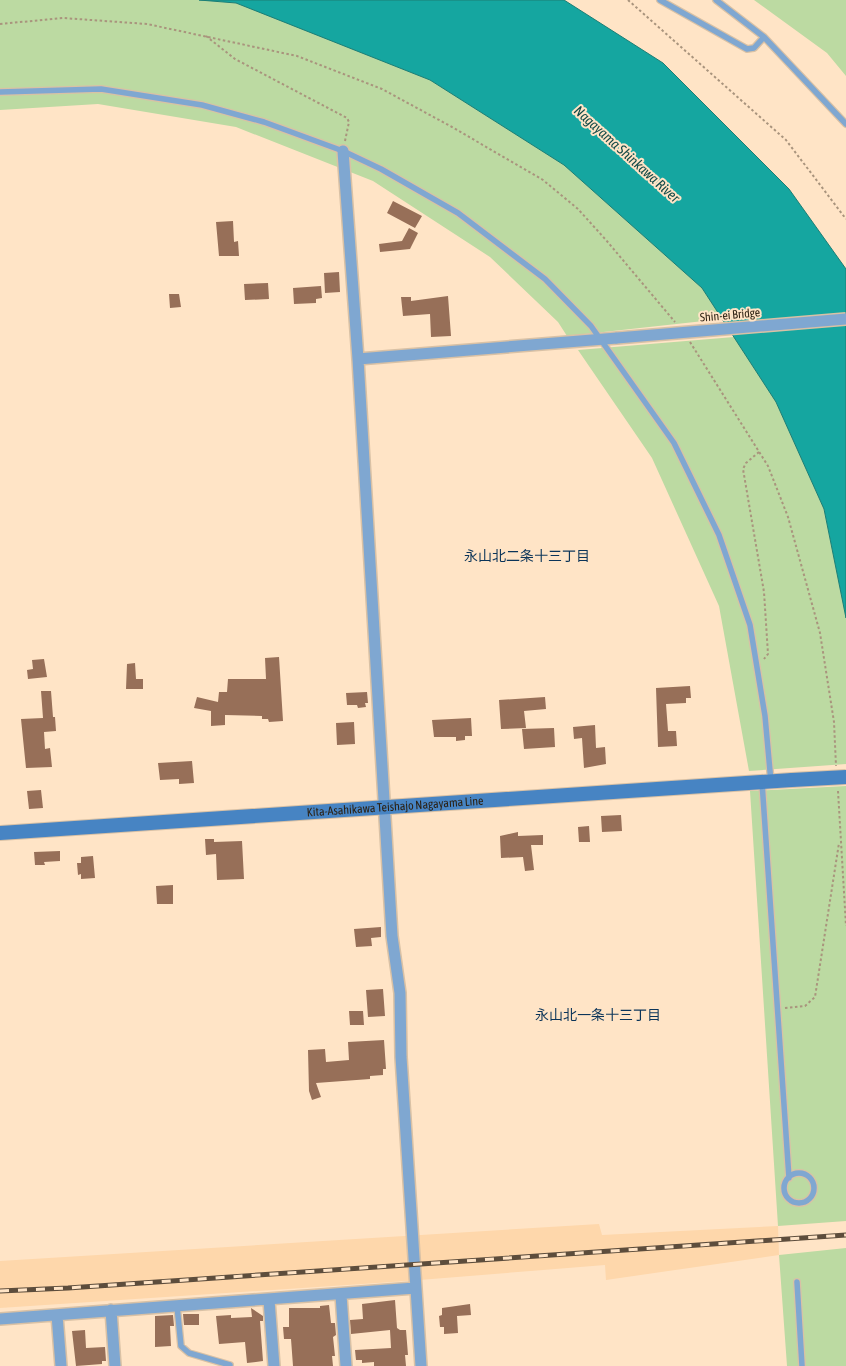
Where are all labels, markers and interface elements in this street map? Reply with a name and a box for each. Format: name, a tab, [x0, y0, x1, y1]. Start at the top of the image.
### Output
water label: Nagayama Shinkawa River	[571, 102, 684, 206]
street label: Shin-ei Bridge	[699, 305, 761, 325]
district label: 永山北二条十三丁目	[464, 548, 590, 564]
street label: Kita-Asahikawa Teishajo Nagayama Line	[306, 794, 484, 819]
district label: 永山北一条十三丁目	[535, 1007, 661, 1023]

